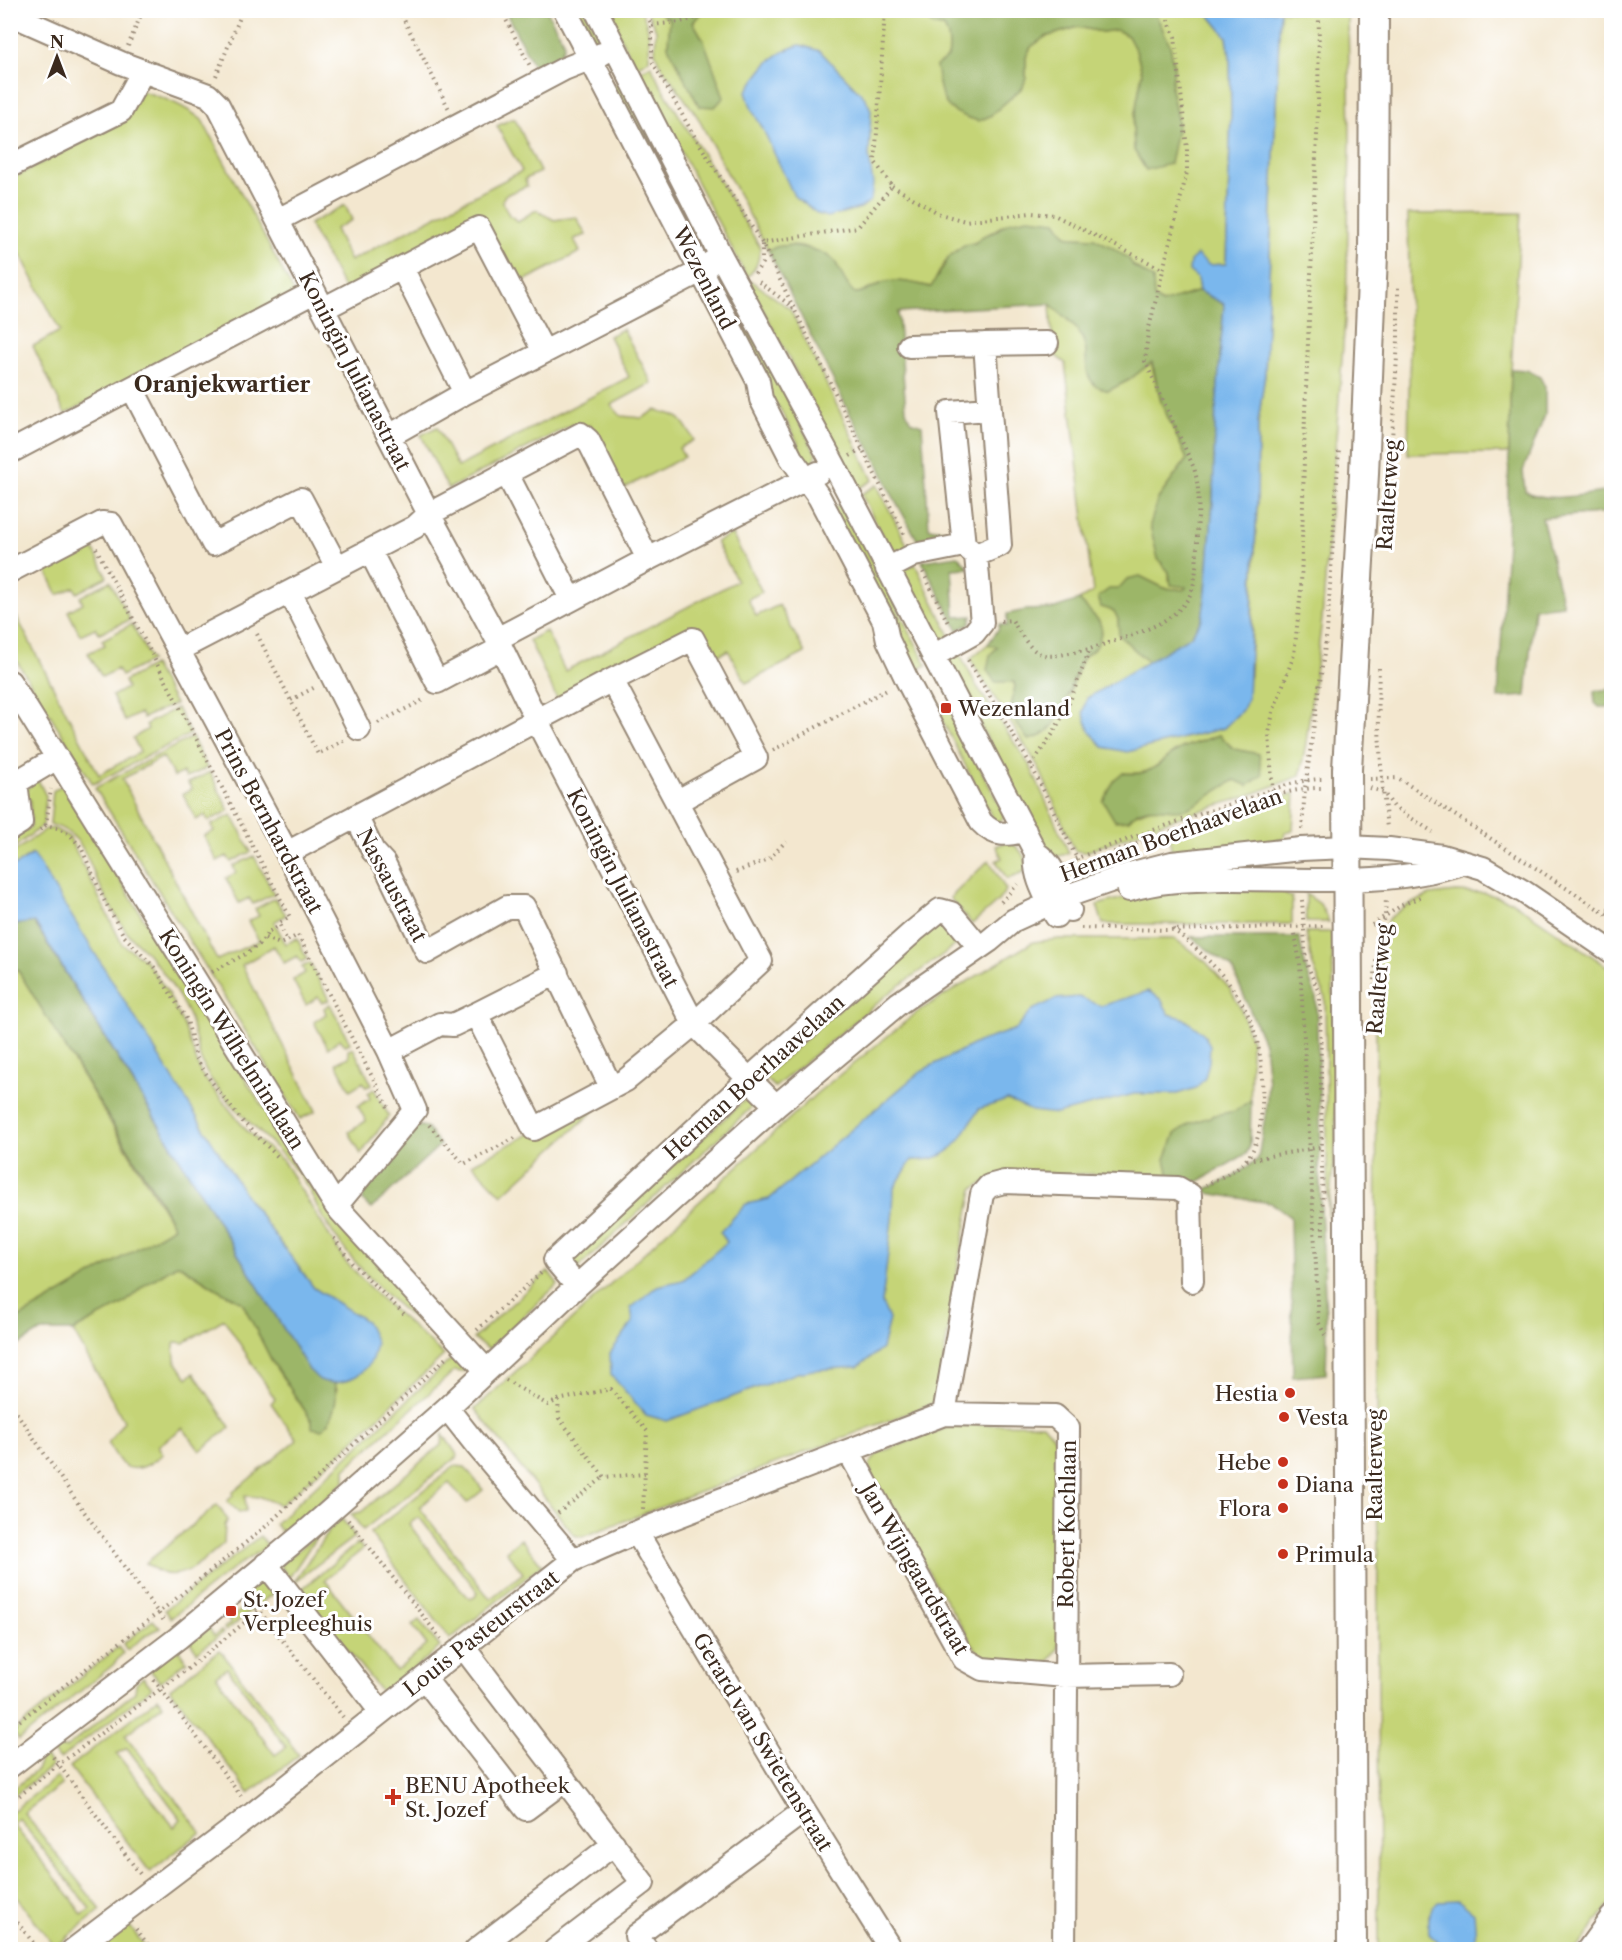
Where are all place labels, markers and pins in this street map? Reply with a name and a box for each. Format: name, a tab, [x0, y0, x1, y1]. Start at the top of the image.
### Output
place label: Wezenland	[957, 696, 1070, 721]
marker: Wezenland	[939, 701, 953, 715]
place label: Hestia	[1215, 1381, 1279, 1406]
marker: Hestia	[1283, 1386, 1297, 1400]
place label: Vesta	[1295, 1405, 1349, 1430]
marker: Vesta	[1277, 1410, 1291, 1424]
place label: Hebe	[1217, 1450, 1271, 1475]
marker: Hebe	[1276, 1455, 1290, 1469]
place label: Diana	[1295, 1472, 1355, 1497]
marker: Diana	[1276, 1477, 1290, 1491]
place label: Flora	[1218, 1496, 1272, 1521]
marker: Flora	[1276, 1501, 1290, 1515]
place label: Primula	[1295, 1542, 1375, 1567]
marker: Primula	[1276, 1547, 1290, 1561]
place label: St. Jozef Verpleeghuis	[242, 1587, 372, 1636]
marker: St. Jozef Verpleeghuis	[224, 1604, 238, 1618]
place label: BENU Apotheek St. Jozef	[405, 1773, 571, 1822]
marker: BENU Apotheek St. Jozef	[386, 1790, 400, 1804]

